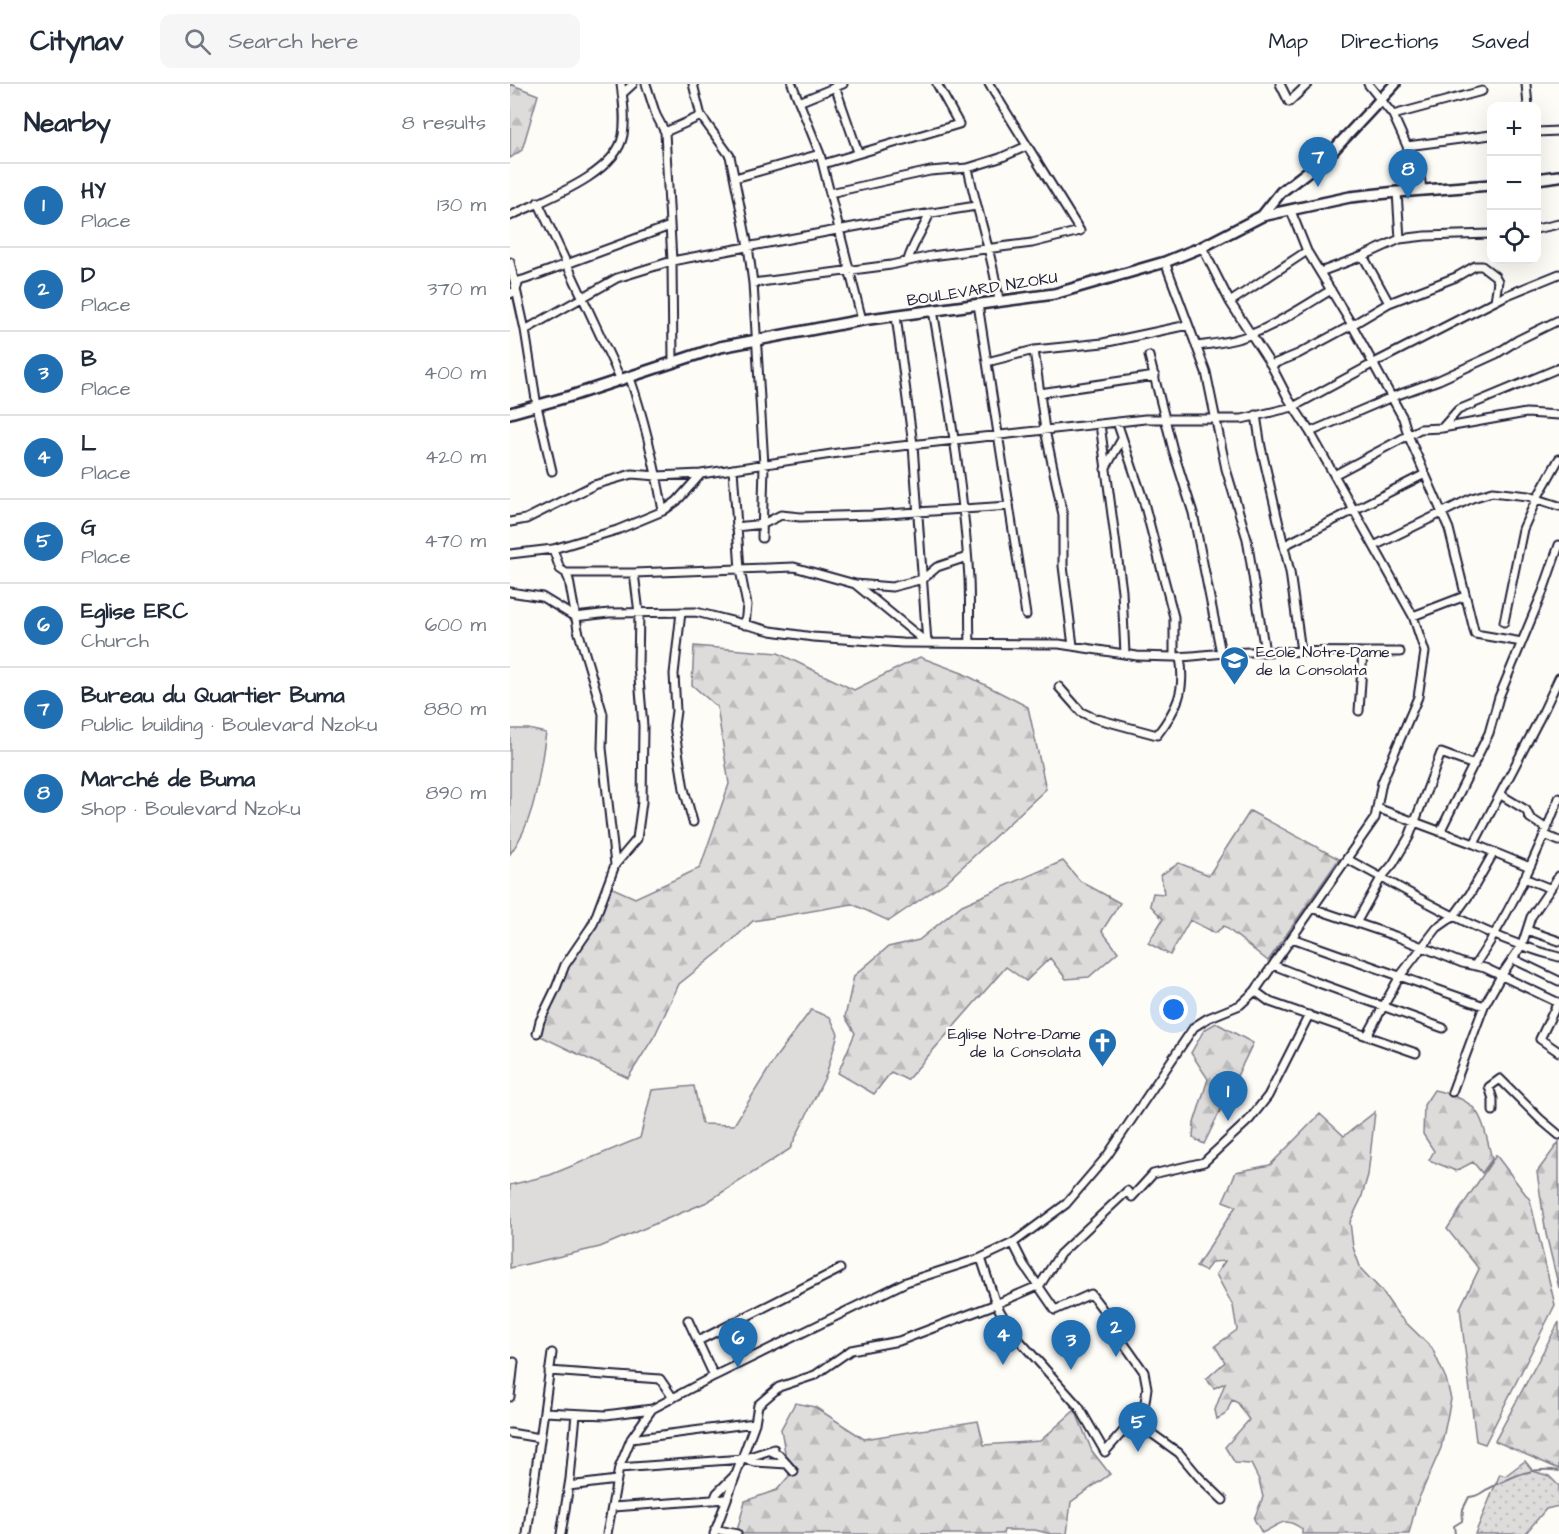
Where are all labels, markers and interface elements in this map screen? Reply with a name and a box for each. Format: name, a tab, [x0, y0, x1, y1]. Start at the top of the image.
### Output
search box	[160, 14, 580, 68]
text: Citynav	[30, 22, 124, 61]
icon: search	[181, 25, 214, 58]
text: Search here	[229, 26, 358, 57]
text: Map	[1268, 27, 1308, 56]
text: Directions	[1341, 27, 1439, 56]
text: Saved	[1472, 27, 1529, 56]
map controls	[1487, 102, 1541, 264]
button: +	[1487, 102, 1541, 156]
text: Nearby	[24, 105, 111, 141]
text: 8 results	[402, 109, 486, 137]
pin: 7	[1298, 138, 1338, 187]
pin: 8	[1388, 150, 1428, 199]
button: −	[1487, 156, 1541, 210]
text: HY	[81, 176, 106, 207]
text: 1	[42, 191, 45, 219]
text: 130 m	[437, 191, 486, 219]
text: Place	[81, 207, 131, 235]
button: locate	[1487, 210, 1541, 264]
text: D	[81, 260, 95, 291]
street label: BOULEVARD NZOKU	[905, 266, 1059, 312]
text: 2	[38, 275, 49, 303]
text: 370 m	[427, 275, 486, 303]
text: Place	[81, 291, 131, 319]
text: B	[81, 344, 97, 375]
text: 3	[38, 359, 49, 387]
text: 400 m	[424, 359, 486, 387]
text: Place	[81, 375, 131, 403]
text: L	[81, 428, 96, 459]
text: 4	[37, 443, 50, 471]
text: 420 m	[425, 443, 486, 471]
text: Place	[81, 459, 131, 487]
text: G	[81, 512, 96, 543]
text: 5	[36, 527, 51, 555]
text: 470 m	[424, 527, 486, 555]
text: Place	[81, 543, 131, 571]
text: Eglise ERC	[81, 596, 188, 627]
text: 6	[37, 611, 50, 639]
text: 600 m	[425, 611, 486, 639]
text: Church	[81, 627, 149, 655]
place label: Ecole Notre-Dame de la Consolata	[1256, 641, 1390, 681]
school or university icon: Ecole Notre-Dame de la Consolata	[1219, 644, 1251, 686]
text: Bureau du Quartier Buma	[81, 680, 345, 711]
text: 7	[37, 695, 50, 723]
text: 880 m	[424, 695, 486, 723]
text: Public building · Boulevard Nzoku	[81, 711, 378, 739]
text: Marché de Buma	[81, 764, 255, 795]
text: 8	[37, 779, 50, 807]
text: 890 m	[425, 779, 486, 807]
text: Shop · Boulevard Nzoku	[81, 795, 301, 823]
your location	[1159, 995, 1188, 1024]
place label: Eglise Notre-Dame de la Consolata	[948, 1023, 1081, 1063]
church icon: Eglise Notre-Dame de la Consolata	[1086, 1026, 1118, 1068]
pin: 1	[1208, 1072, 1248, 1121]
pin: 2	[1096, 1308, 1136, 1357]
pin: 4	[984, 1316, 1022, 1365]
pin: 6	[718, 1318, 758, 1368]
pin: 3	[1052, 1320, 1090, 1370]
pin: 5	[1118, 1402, 1158, 1452]

